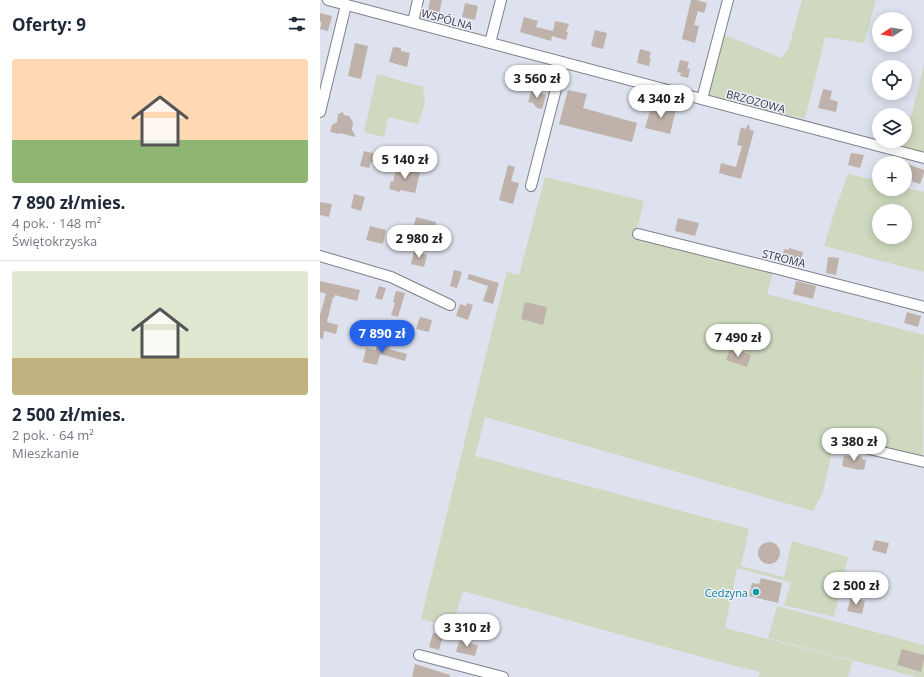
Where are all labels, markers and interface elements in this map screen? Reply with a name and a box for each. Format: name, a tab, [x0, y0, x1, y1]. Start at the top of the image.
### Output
street label: WSPÓLNA	[420, 5, 474, 33]
north arrow	[872, 12, 912, 52]
map controls	[872, 12, 912, 244]
text: Oferty: 9	[12, 13, 86, 36]
icon: filters	[286, 13, 308, 35]
button: locate	[872, 60, 912, 100]
pin: 3 560 zł	[496, 65, 578, 99]
text: 3 560 zł	[514, 69, 560, 87]
icon: home	[124, 85, 196, 157]
pin: 4 340 zł	[620, 85, 702, 119]
street label: BRZOZOWA	[725, 86, 787, 116]
text: 4 340 zł	[638, 89, 684, 107]
button: layers	[872, 108, 912, 148]
pin: 5 140 zł	[364, 146, 446, 180]
text: 5 140 zł	[382, 150, 428, 168]
button: +	[872, 156, 912, 196]
text: 7 890 zł/mies.	[12, 191, 125, 214]
button: −	[872, 204, 912, 244]
text: 4 pok. · 148 m²	[12, 214, 101, 232]
pin: 2 980 zł	[378, 225, 460, 259]
text: 2 980 zł	[396, 229, 442, 247]
text: Świętokrzyska	[12, 232, 97, 250]
street label: STROMA	[761, 245, 807, 271]
icon: home	[124, 297, 196, 369]
pin: 7 890 zł	[341, 320, 423, 354]
text: 7 890 zł	[359, 324, 405, 342]
pin: 7 490 zł	[697, 324, 779, 358]
text: 7 490 zł	[715, 328, 761, 346]
text: 2 500 zł/mies.	[12, 403, 125, 426]
text: 2 pok. · 64 m²	[12, 426, 94, 444]
pin: 3 380 zł	[813, 428, 895, 462]
text: 3 380 zł	[831, 432, 877, 450]
text: Mieszkanie	[12, 444, 79, 462]
pin: 2 500 zł	[815, 572, 897, 606]
text: 2 500 zł	[833, 576, 879, 594]
place label: Cedzyna	[705, 585, 748, 600]
marker: Cedzyna	[751, 587, 761, 597]
pin: 3 310 zł	[426, 614, 508, 648]
text: 3 310 zł	[444, 618, 490, 636]

